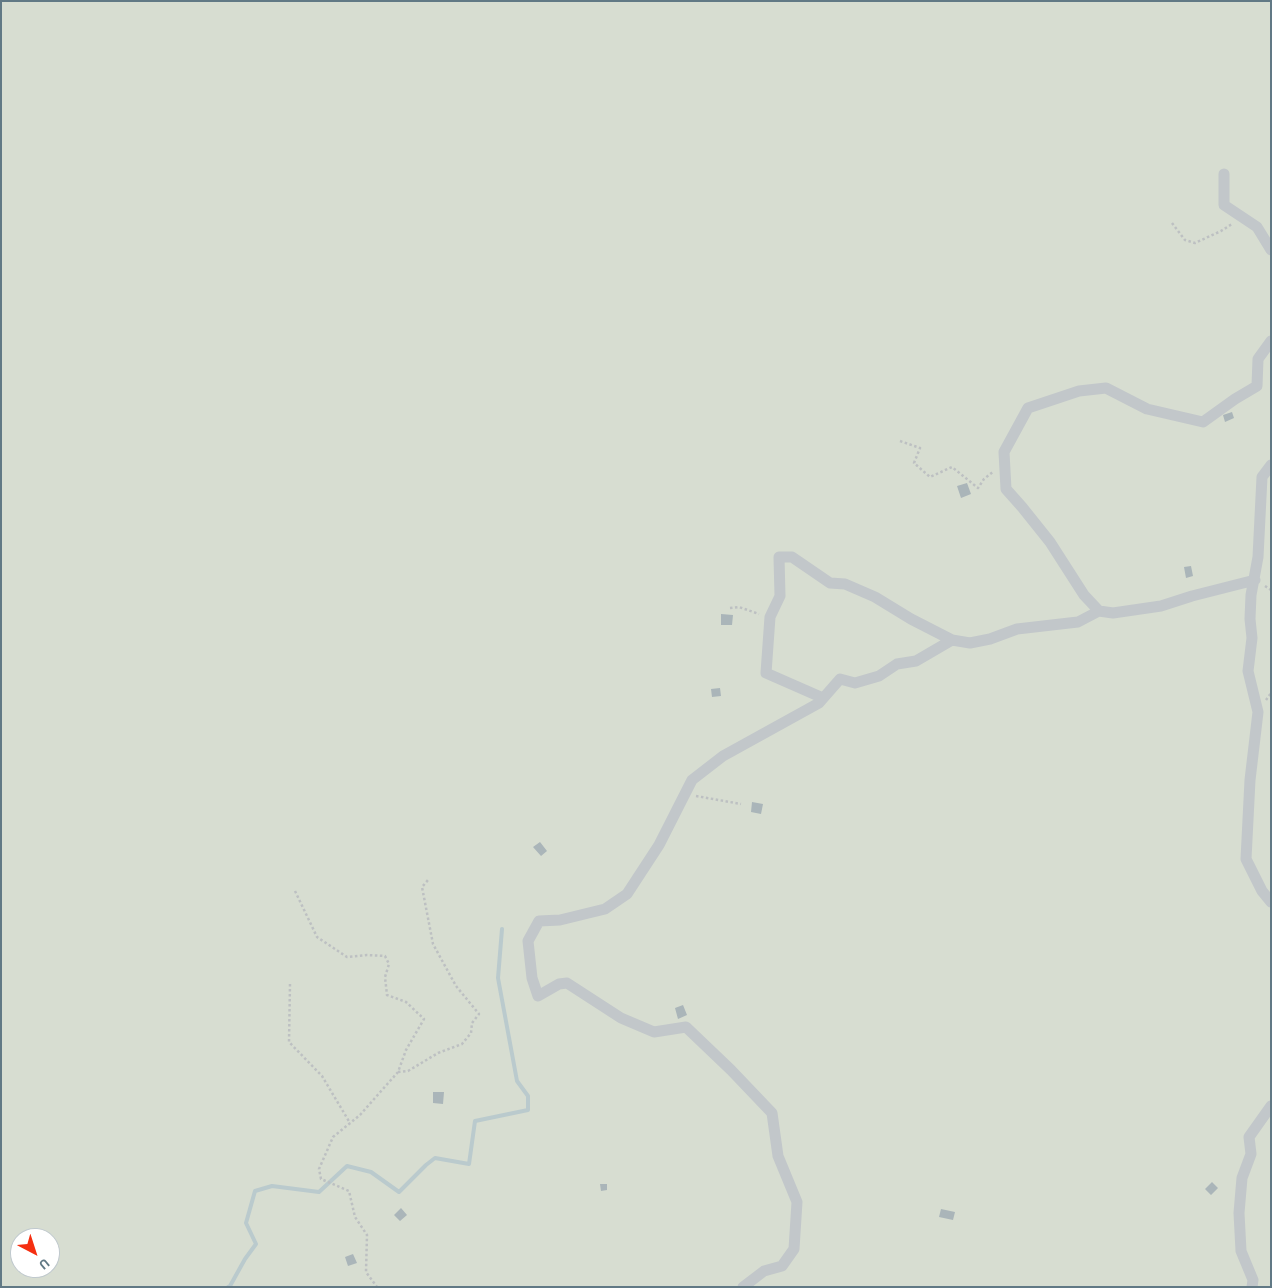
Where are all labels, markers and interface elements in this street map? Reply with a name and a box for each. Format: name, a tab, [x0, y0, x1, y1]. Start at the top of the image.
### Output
north arrow	[10, 1228, 60, 1278]
text: U	[36, 1255, 52, 1272]

